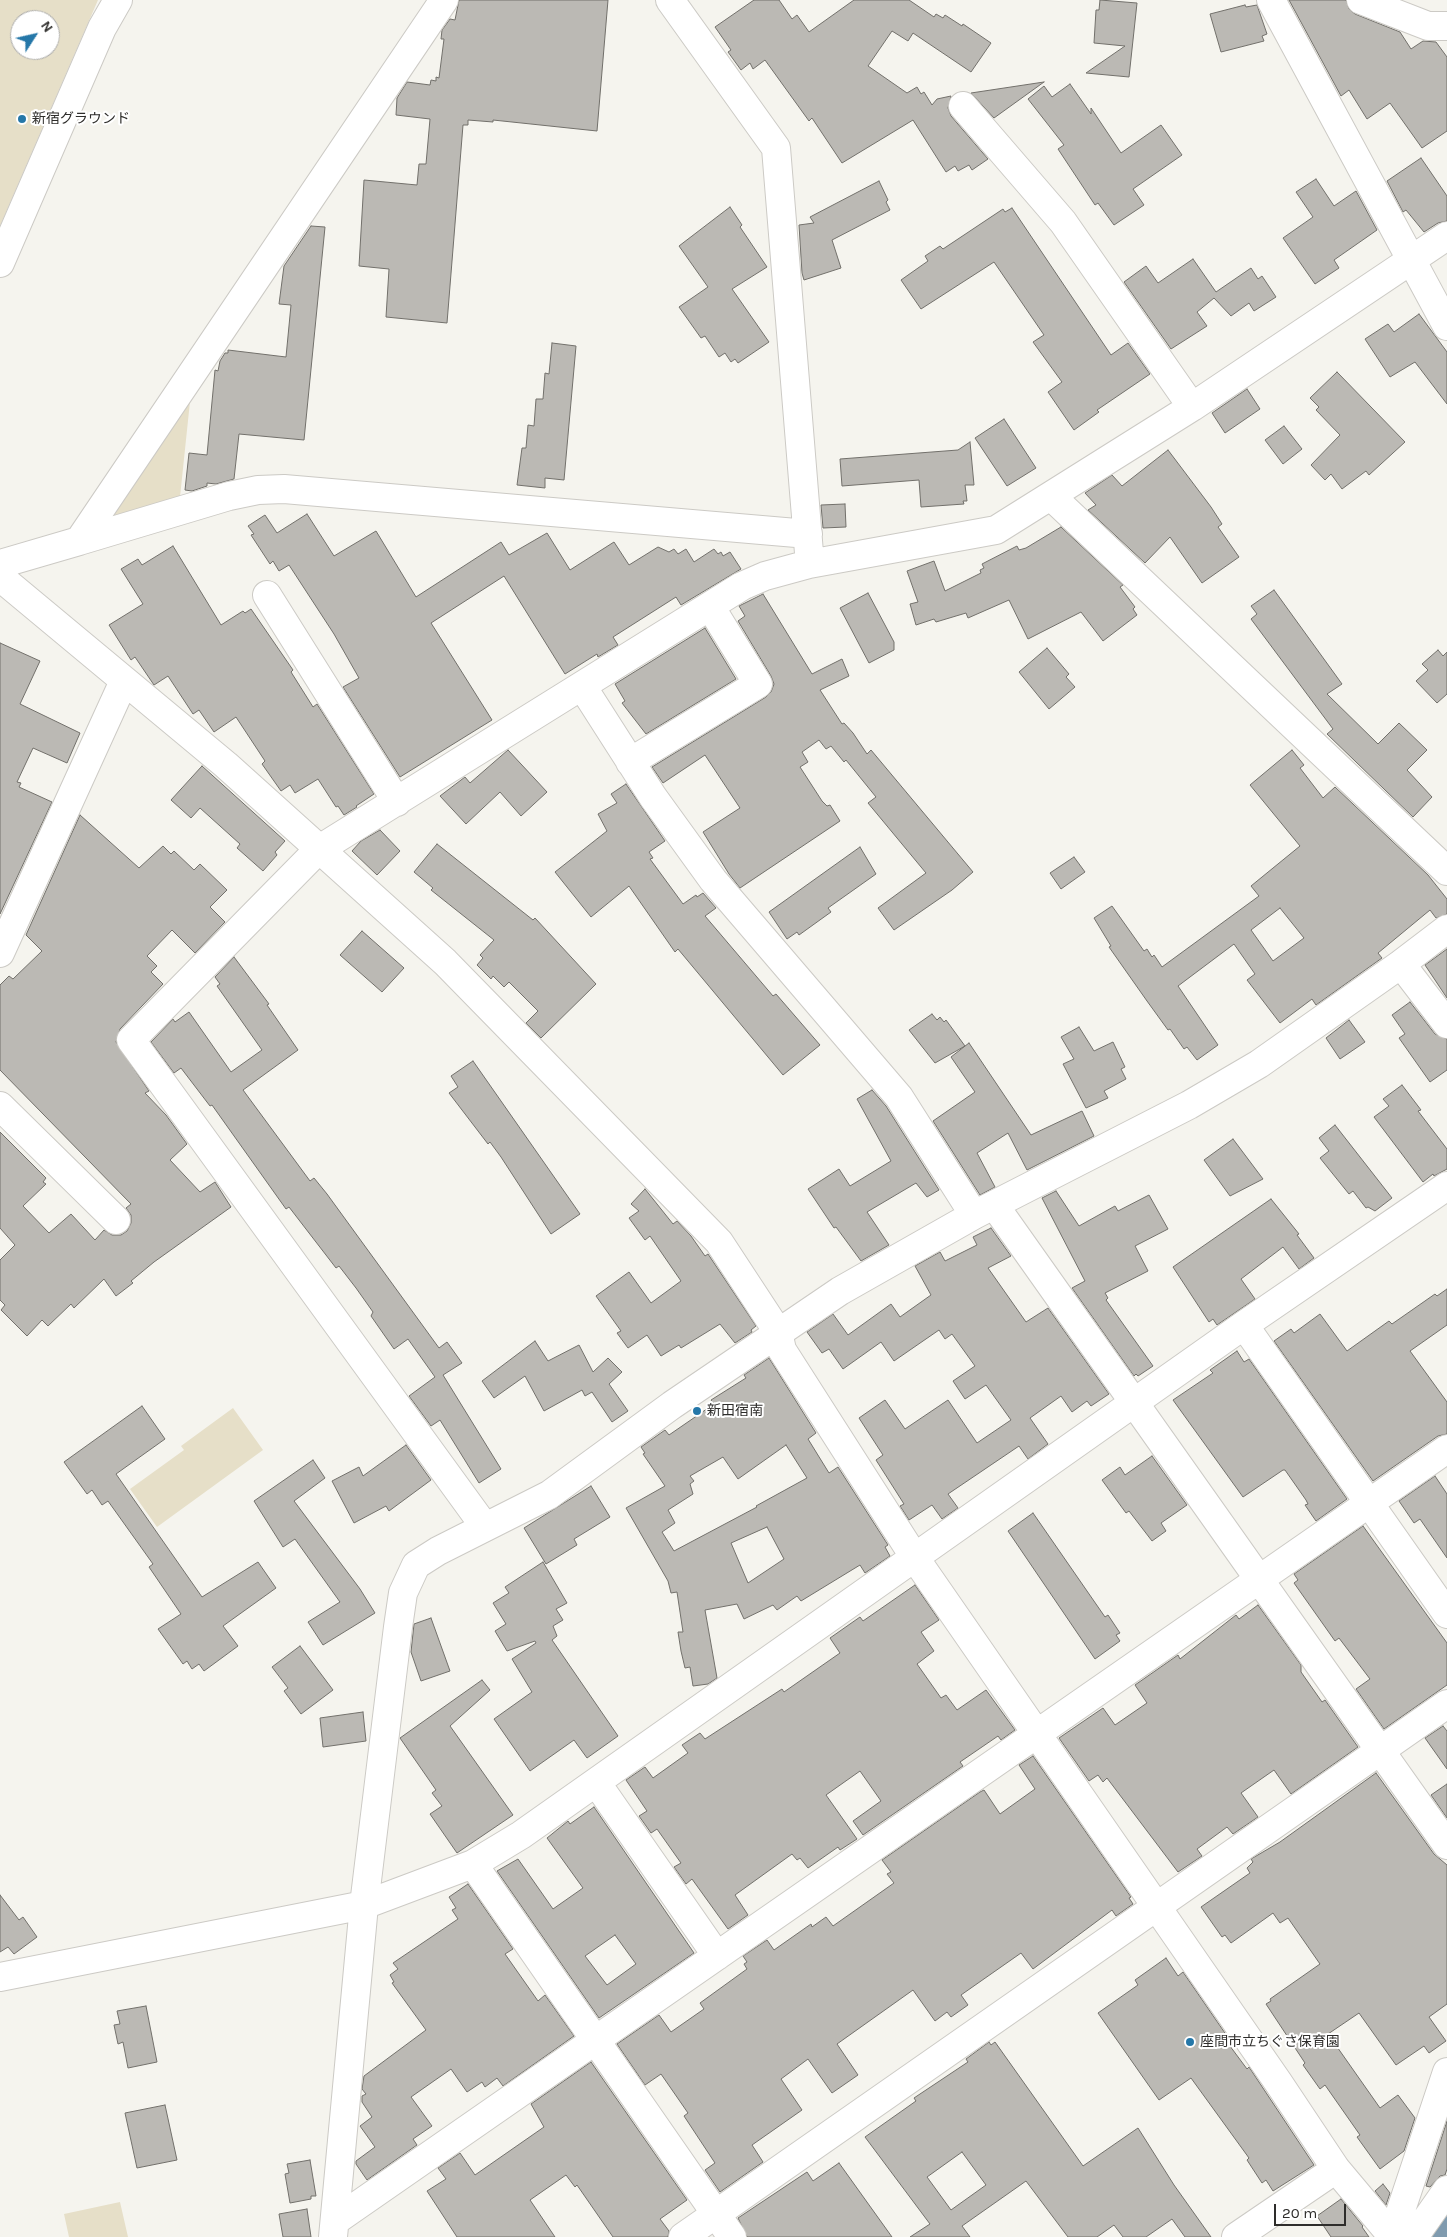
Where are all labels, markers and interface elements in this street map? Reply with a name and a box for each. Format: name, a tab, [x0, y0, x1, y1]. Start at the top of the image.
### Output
north arrow	[10, 10, 60, 60]
text: N	[37, 18, 57, 36]
place label: 新宿グラウンド	[32, 111, 130, 127]
marker: 新宿グラウンド	[16, 113, 28, 125]
place label: 新田宿南	[707, 1403, 763, 1419]
marker: 新田宿南	[691, 1405, 703, 1417]
place label: 座間市立ちぐさ保育園	[1200, 2034, 1340, 2050]
marker: 座間市立ちぐさ保育園	[1184, 2036, 1196, 2048]
scale bar	[1277, 2194, 1350, 2226]
text: 20 m	[1282, 2204, 1317, 2222]

